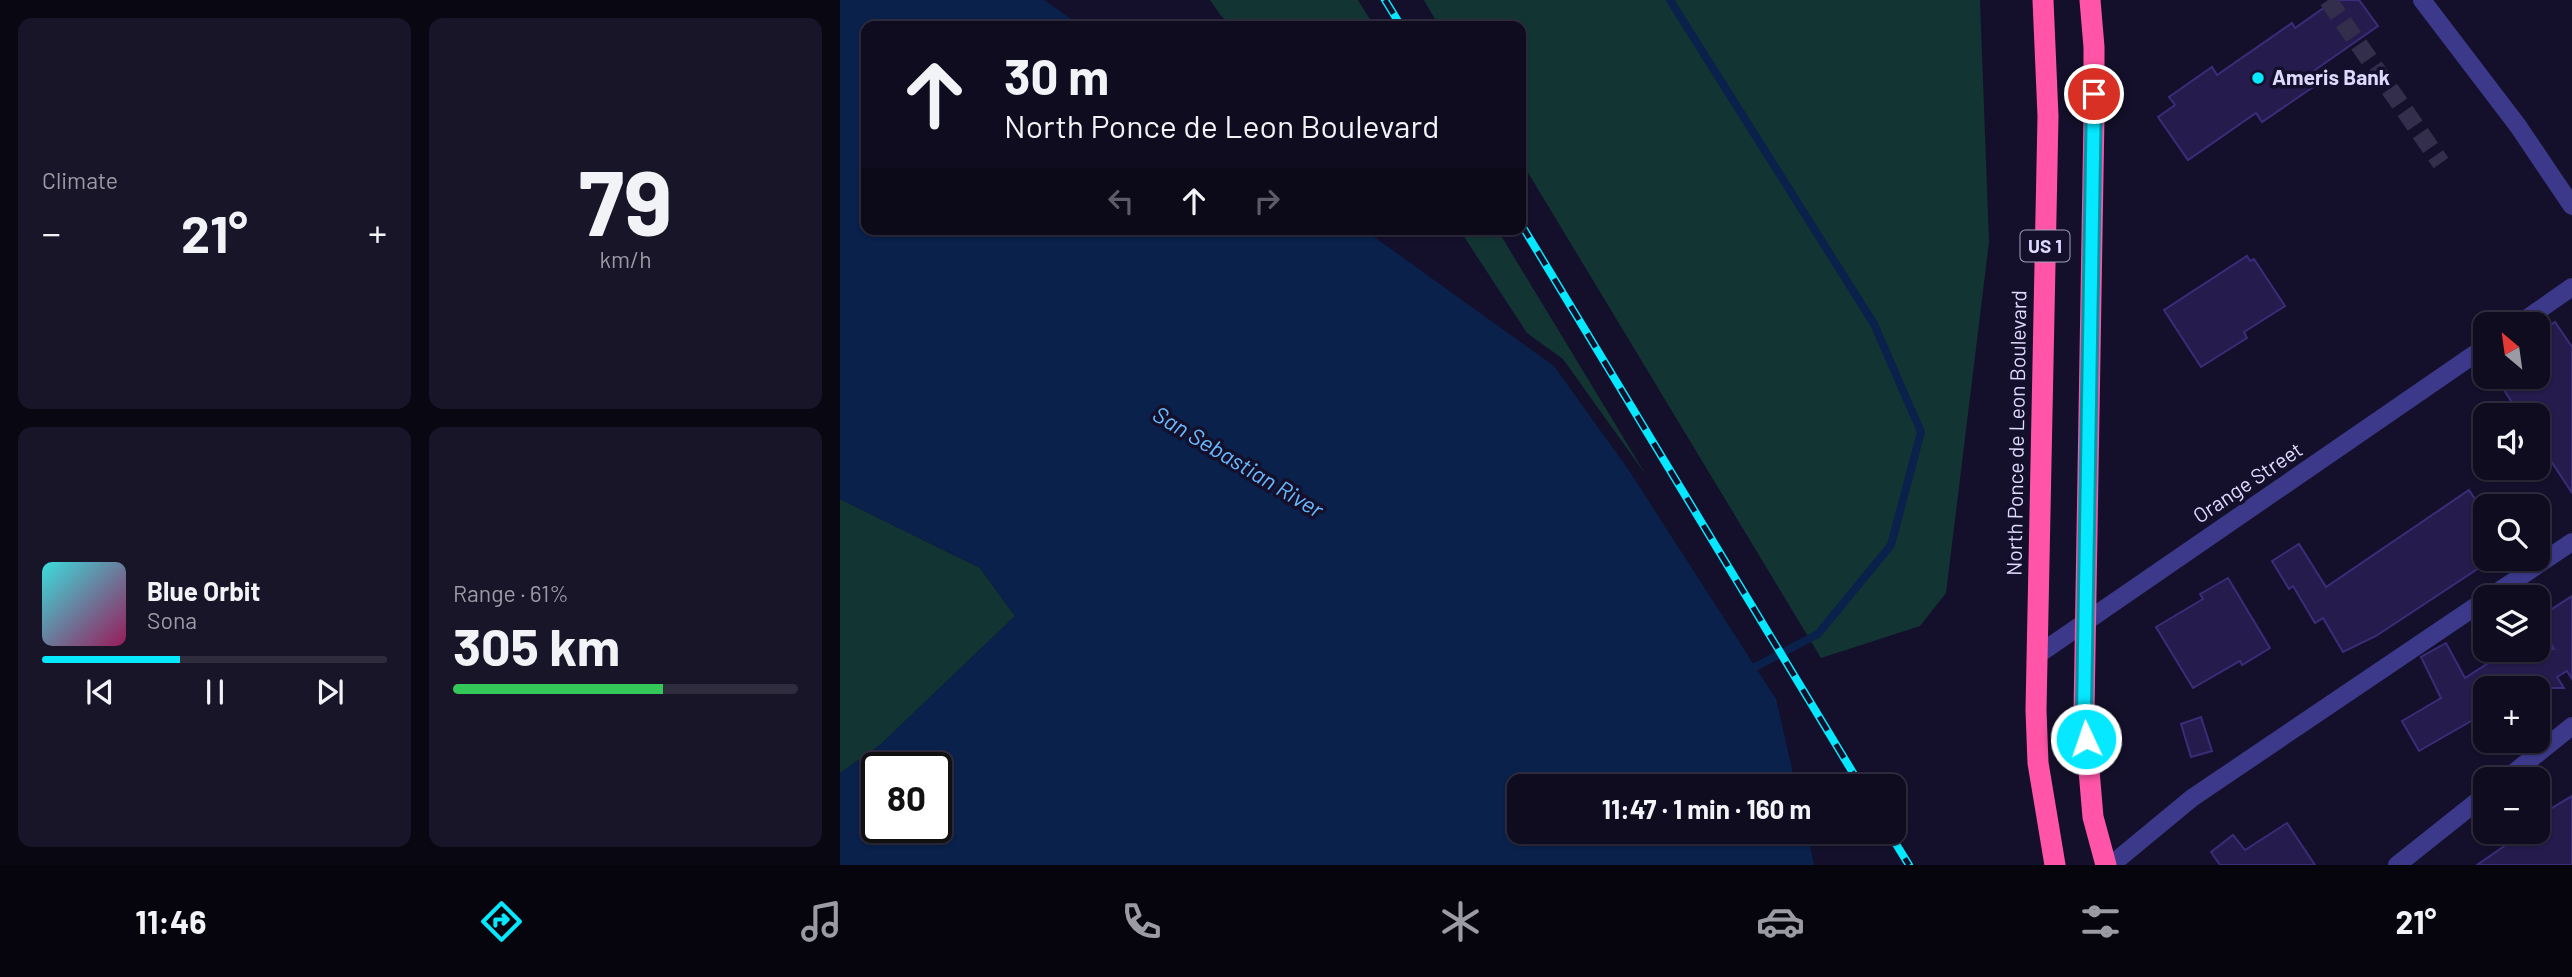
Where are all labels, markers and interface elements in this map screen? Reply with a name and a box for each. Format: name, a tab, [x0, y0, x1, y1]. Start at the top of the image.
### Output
text: 30 m	[1004, 46, 1109, 105]
icon: ahead	[889, 49, 980, 140]
pin	[2064, 64, 2124, 124]
place label: Ameris Bank	[2272, 64, 2390, 89]
marker: Ameris Bank	[2250, 70, 2266, 86]
icon: arrive	[2075, 75, 2113, 113]
text: North Ponce de Leon Boulevard	[1004, 106, 1439, 144]
text: 79	[579, 145, 672, 254]
text: Climate	[42, 166, 118, 194]
icon: left	[1102, 182, 1140, 220]
icon: ahead	[1175, 182, 1213, 220]
icon: right	[1248, 182, 1286, 220]
text: 21°	[181, 201, 248, 263]
text: −	[42, 209, 61, 255]
text: +	[368, 209, 387, 255]
road number: US 1	[2020, 230, 2070, 262]
text: km/h	[599, 245, 652, 273]
street label: North Ponce de Leon Boulevard	[2001, 290, 2030, 576]
north arrow	[2473, 312, 2550, 388]
map controls	[2473, 312, 2550, 844]
water label: San Sebastian River	[1148, 399, 1330, 523]
button: sound	[2473, 403, 2550, 480]
street label: Orange Street	[2188, 436, 2307, 528]
button: search	[2473, 494, 2550, 571]
text: Blue Orbit	[147, 575, 260, 606]
text: Range · 61%	[453, 579, 569, 607]
button: layers	[2473, 585, 2550, 662]
text: Sona	[147, 606, 197, 634]
text: 305 km	[453, 614, 620, 676]
icon: previous	[81, 673, 119, 711]
icon: pause	[196, 673, 234, 711]
icon: next	[311, 673, 349, 711]
button: +	[2473, 676, 2550, 753]
position arrow	[2049, 702, 2123, 776]
speed limit sign: 80	[861, 752, 952, 843]
button: −	[2473, 767, 2550, 844]
text: 11:47 · 1 min · 160 m	[1602, 793, 1811, 824]
icon: directions	[477, 897, 526, 946]
icon: music	[797, 897, 846, 946]
icon: phone	[1117, 897, 1166, 946]
icon: climate	[1436, 897, 1485, 946]
icon: car	[1756, 897, 1805, 946]
icon: filters	[2076, 897, 2125, 946]
text: 11:46	[135, 902, 206, 940]
text: 21°	[2395, 902, 2437, 940]

